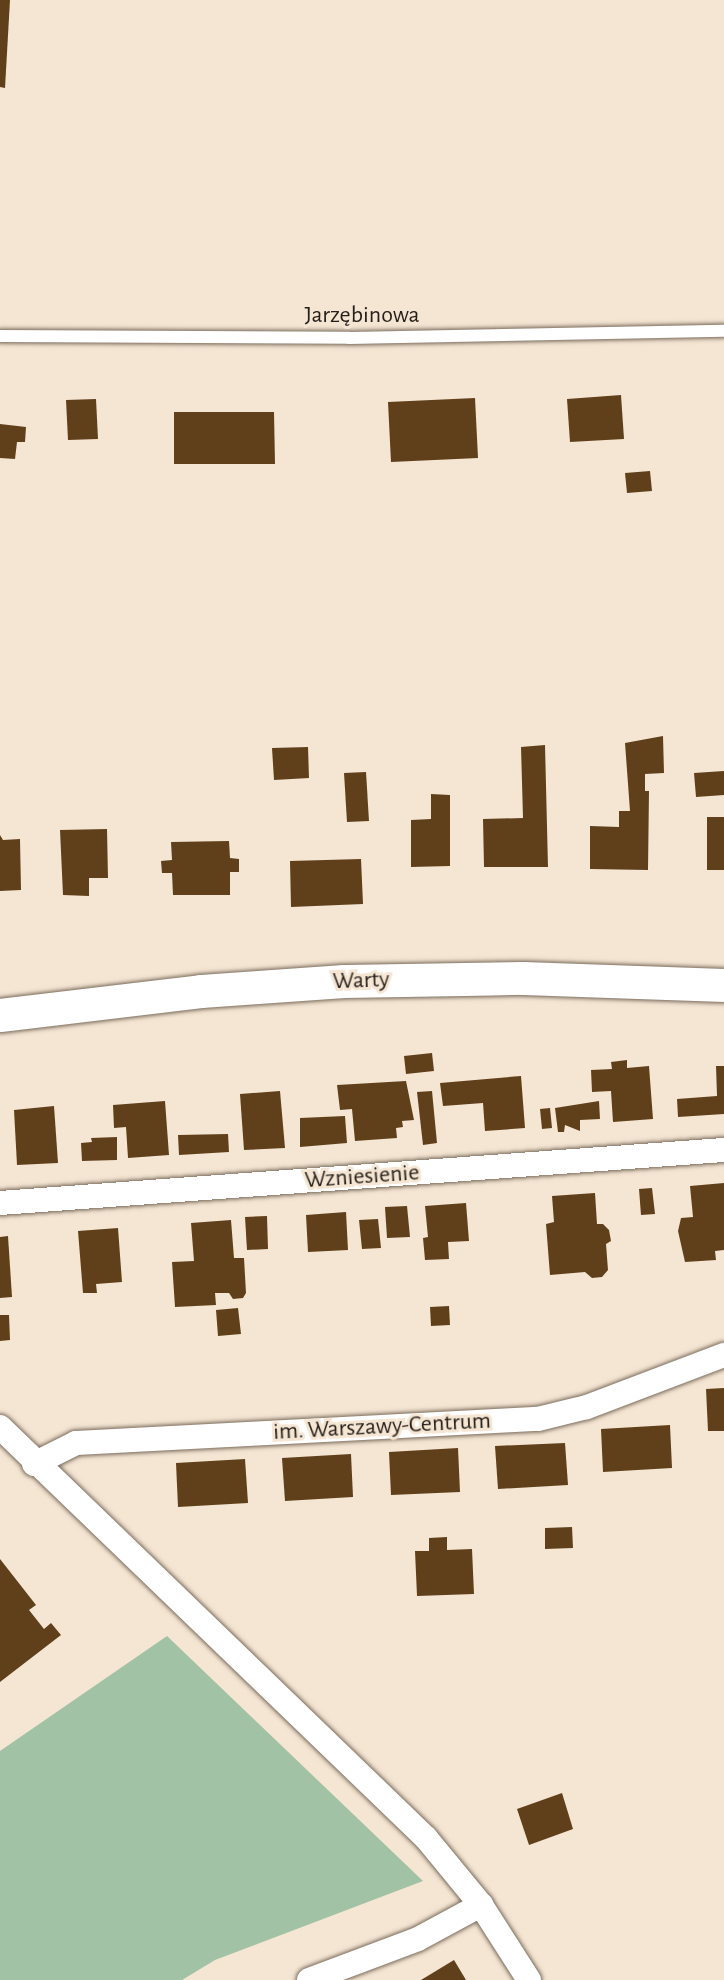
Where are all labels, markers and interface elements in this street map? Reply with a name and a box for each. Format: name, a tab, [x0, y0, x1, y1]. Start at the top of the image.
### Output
street label: Jarzębinowa	[304, 302, 420, 330]
street label: Warty	[332, 966, 390, 996]
street label: Wzniesienie	[304, 1159, 420, 1195]
street label: im. Warszawy-Centrum	[272, 1407, 492, 1447]

